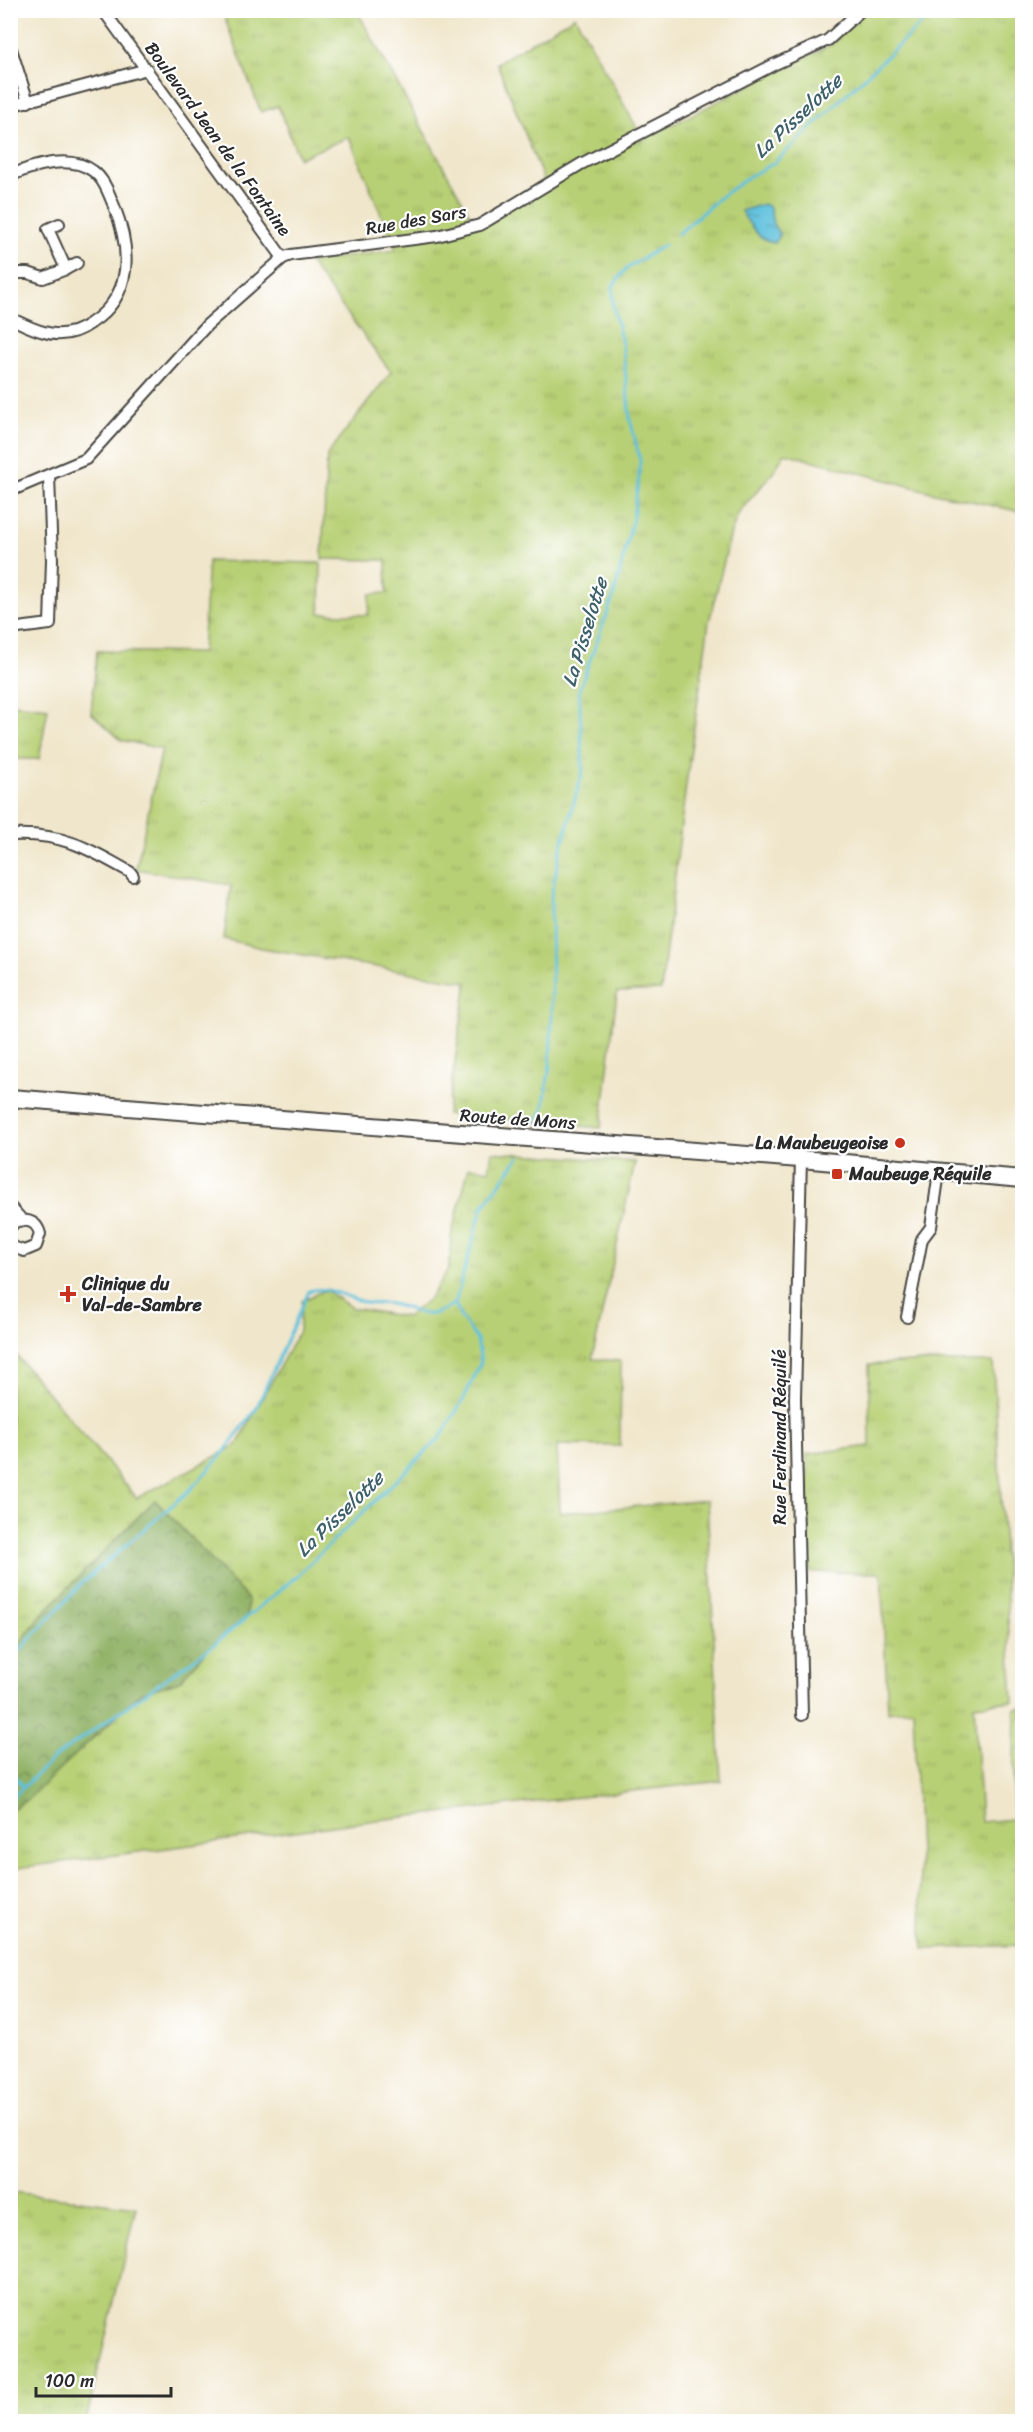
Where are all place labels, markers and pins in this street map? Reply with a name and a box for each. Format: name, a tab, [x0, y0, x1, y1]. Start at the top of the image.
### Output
place label: La Maubeugeoise	[755, 1127, 888, 1159]
marker: La Maubeugeoise	[893, 1136, 907, 1150]
place label: Maubeuge Réquile	[848, 1158, 992, 1190]
marker: Maubeuge Réquile	[830, 1167, 844, 1181]
place label: Clinique du Val-de-Sambre	[81, 1268, 202, 1321]
marker: Clinique du Val-de-Sambre	[59, 1285, 77, 1303]

